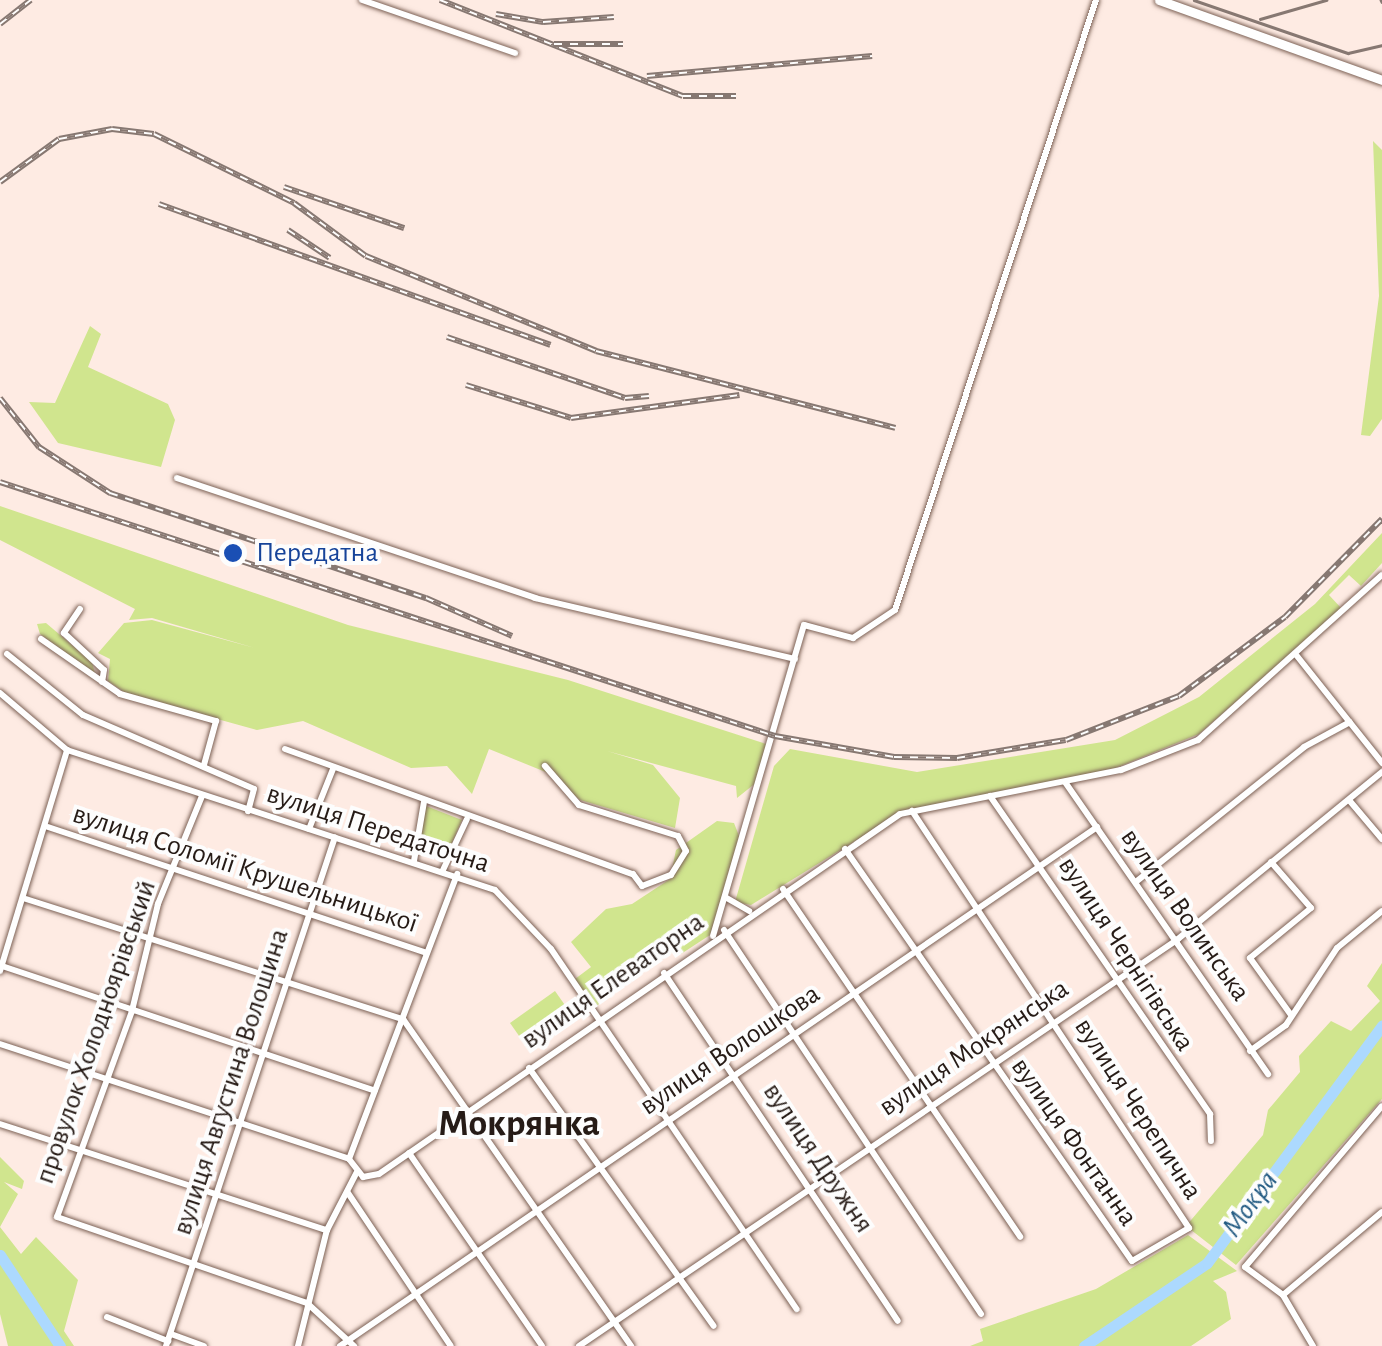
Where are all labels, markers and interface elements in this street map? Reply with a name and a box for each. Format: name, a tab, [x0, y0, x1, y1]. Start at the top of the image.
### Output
place label: Передатна	[256, 536, 378, 570]
marker: Передатна	[220, 540, 246, 566]
street label: вулиця Передаточна	[262, 777, 494, 881]
street label: вулиця Соломії Крушельницької	[68, 797, 422, 941]
street label: вулиця Волинська	[1113, 822, 1257, 1008]
street label: вулиця Чернігівська	[1051, 850, 1201, 1058]
street label: провулок Холодноярівський	[28, 876, 164, 1188]
street label: вулиця Елеваторна	[515, 905, 711, 1057]
street label: вулиця Августина Волошина	[166, 925, 296, 1239]
street label: вулиця Мокрянська	[873, 972, 1075, 1124]
street label: вулиця Волошкова	[633, 977, 827, 1123]
street label: вулиця Черепична	[1067, 1012, 1209, 1206]
street label: вулиця Фонтанна	[1003, 1051, 1145, 1233]
street label: вулиця Дружня	[755, 1076, 881, 1240]
district label: Мокрянка	[438, 1102, 600, 1148]
water label: Мокра	[1214, 1164, 1286, 1244]

